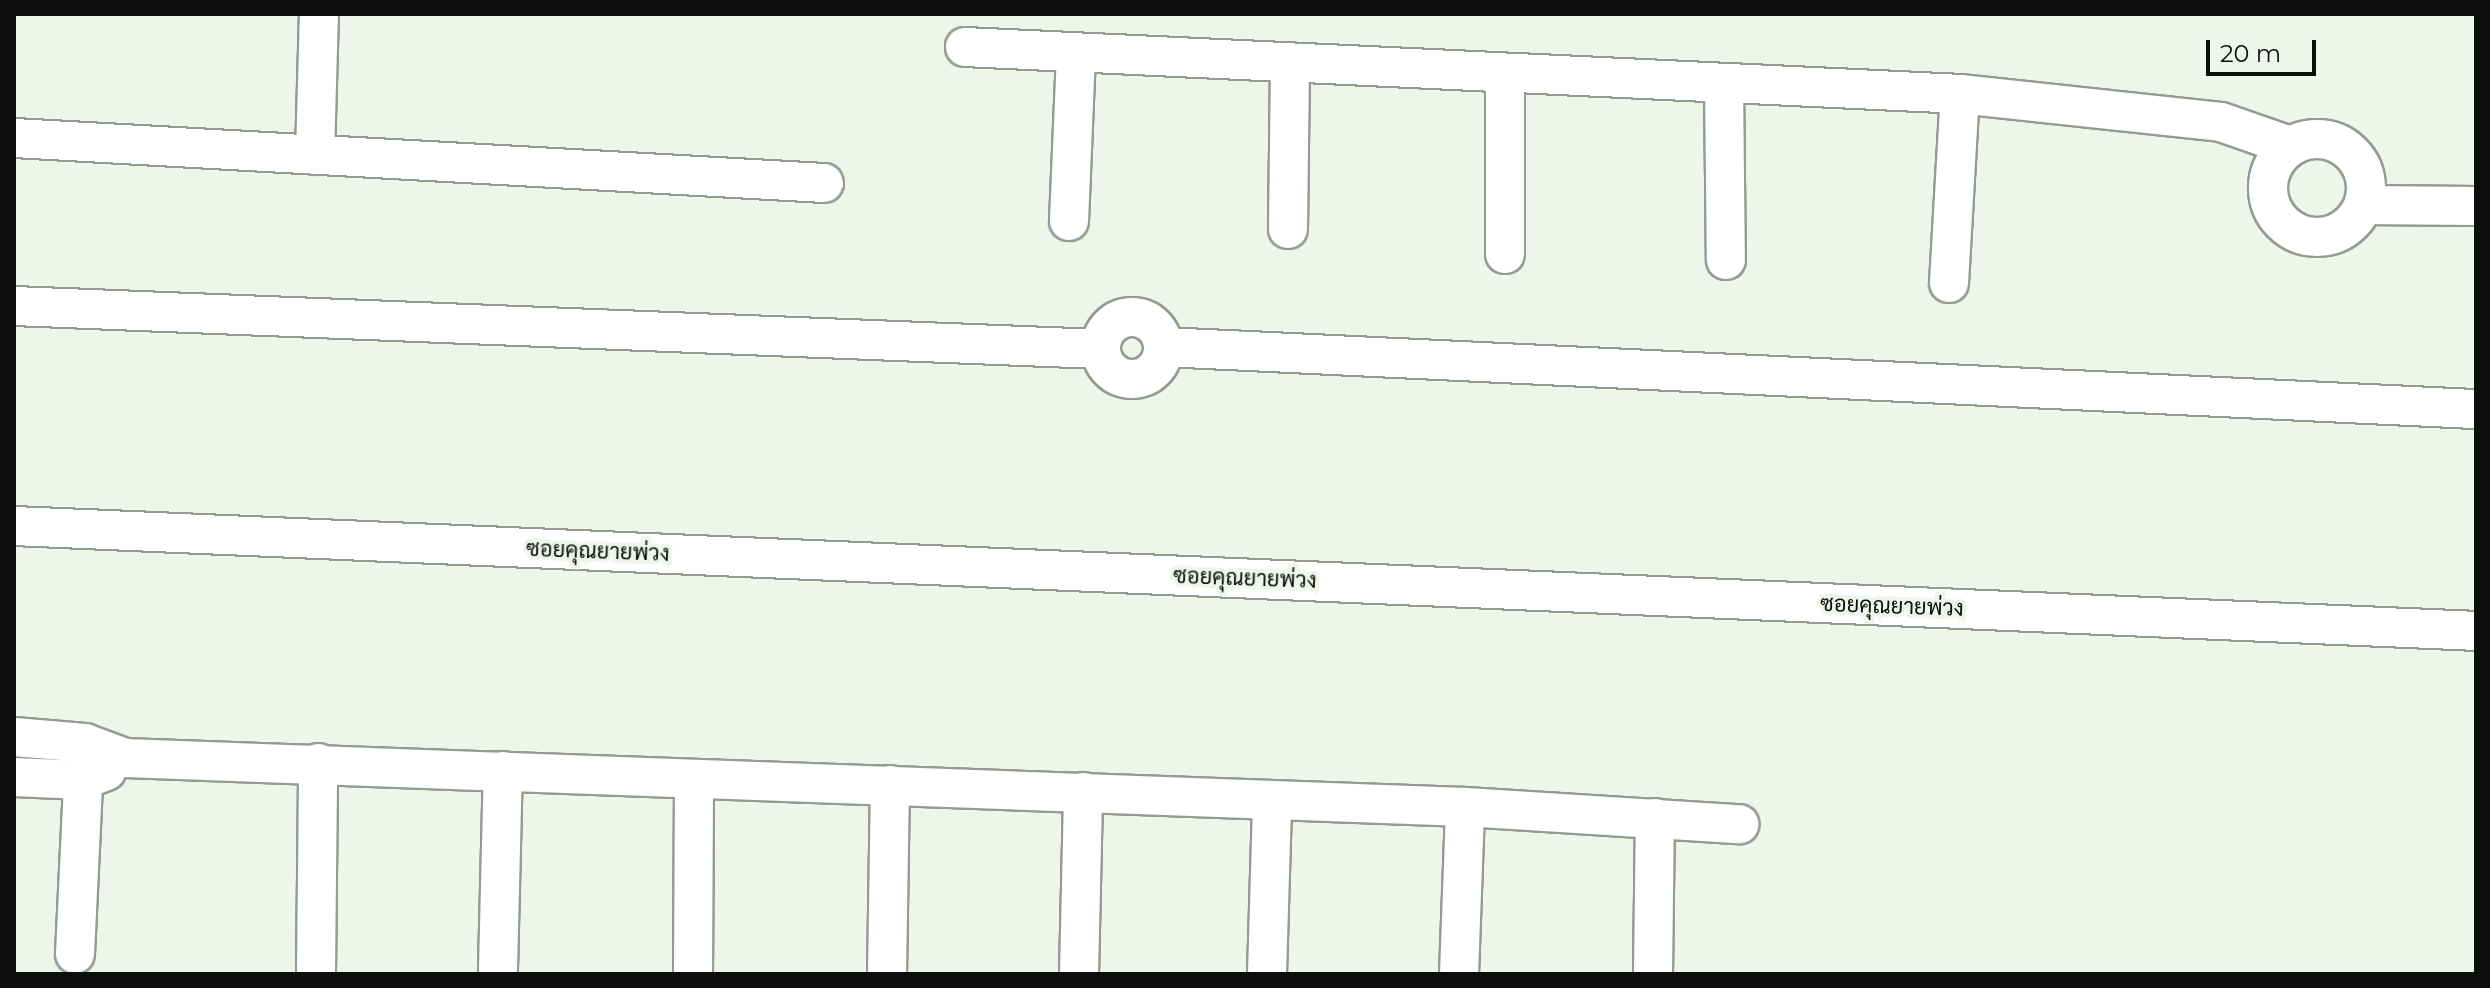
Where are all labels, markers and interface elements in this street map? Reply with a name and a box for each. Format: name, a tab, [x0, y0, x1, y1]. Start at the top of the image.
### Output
scale bar	[2210, 24, 2320, 74]
text: 20 m	[2220, 39, 2281, 68]
street label: ซอยคุณยายพ่วง	[526, 535, 670, 567]
street label: ซอยคุณยายพ่วง	[1173, 562, 1317, 594]
street label: ซอยคุณยายพ่วง	[1820, 590, 1964, 622]

